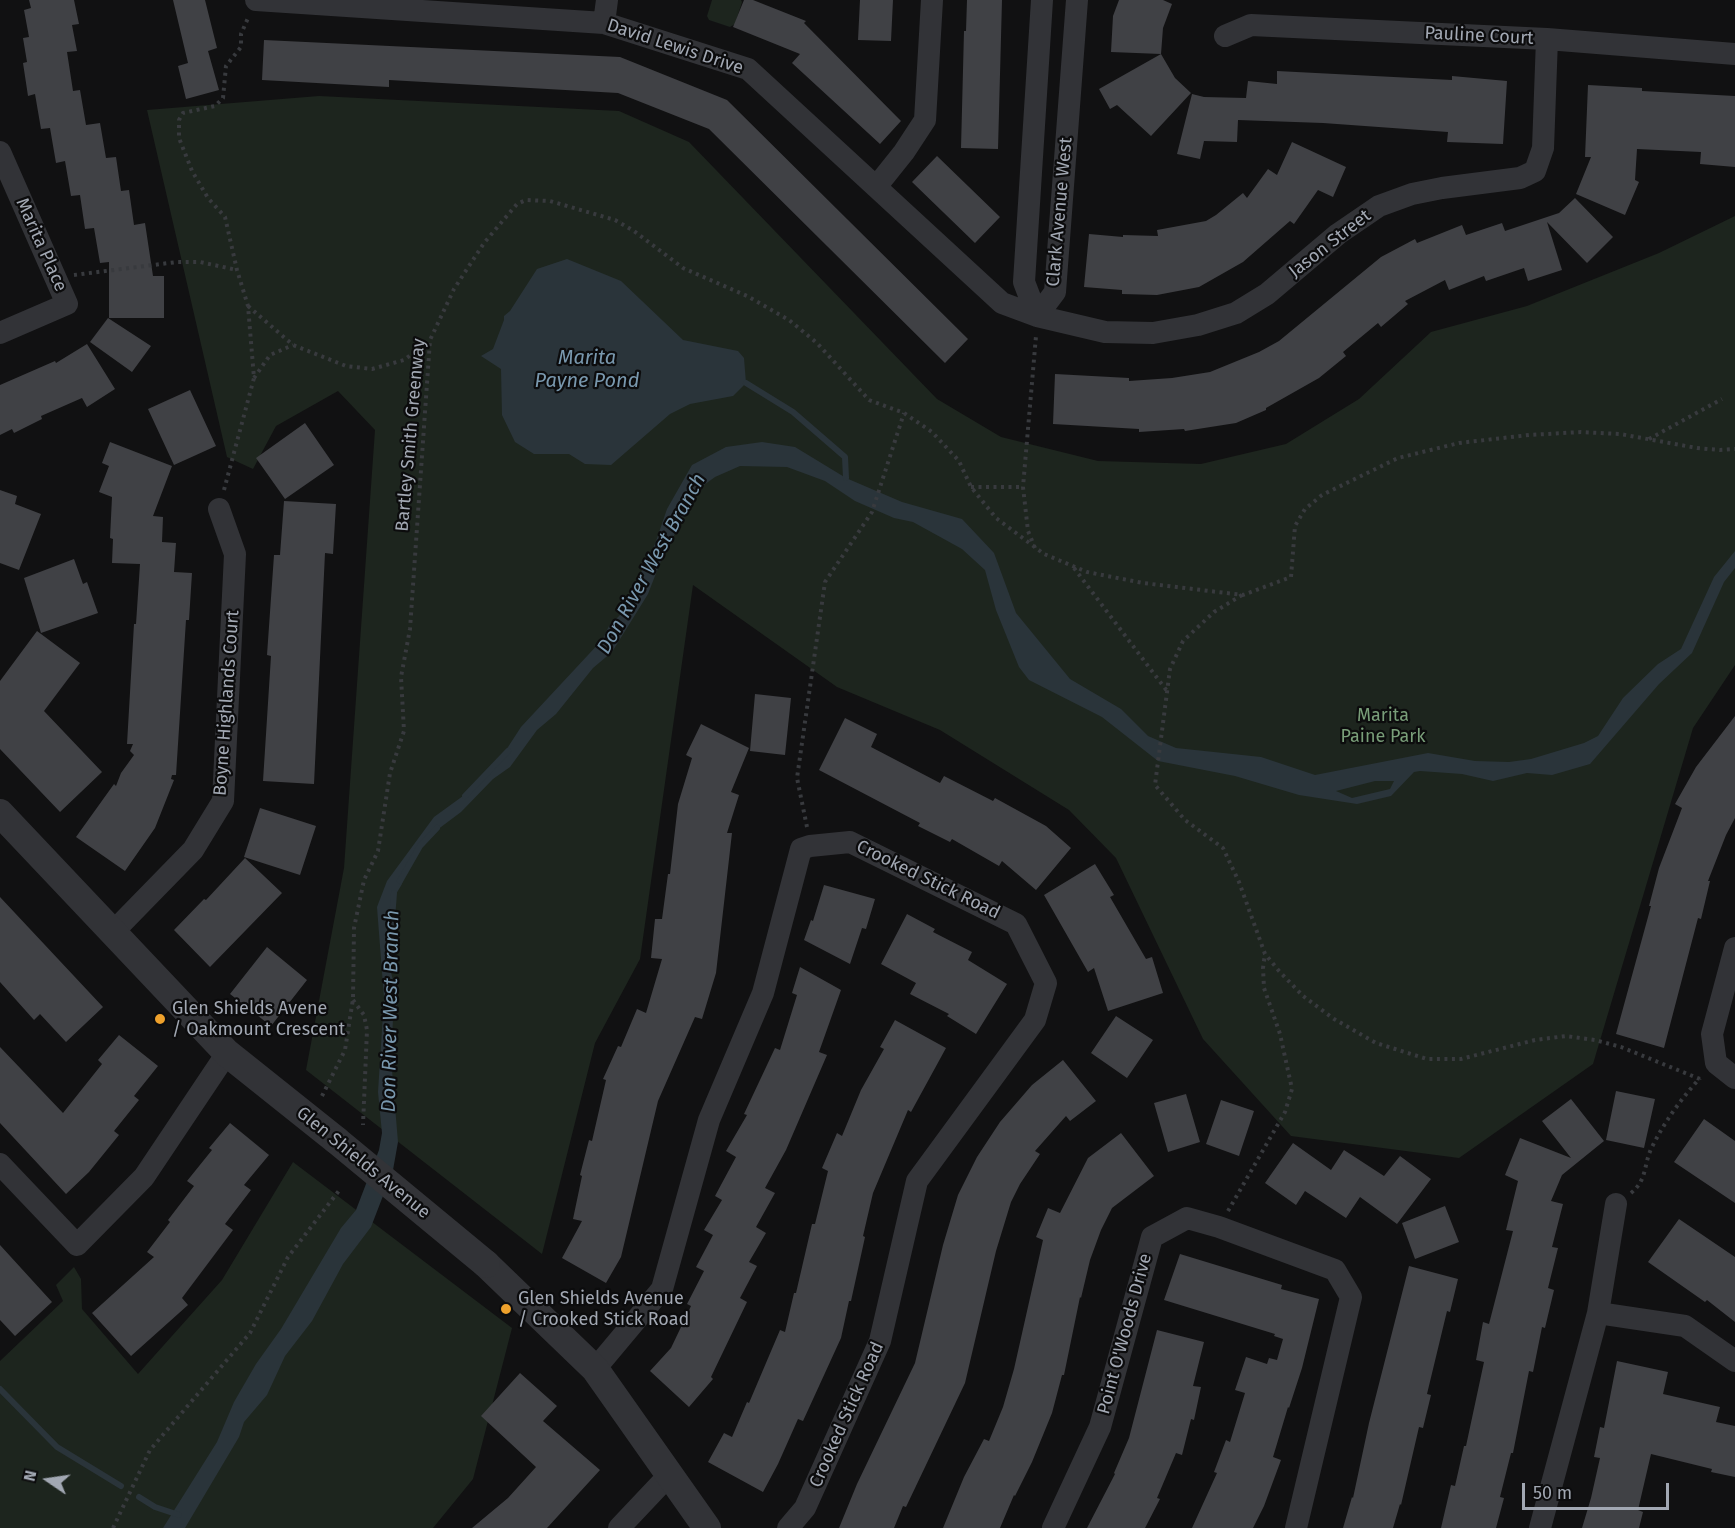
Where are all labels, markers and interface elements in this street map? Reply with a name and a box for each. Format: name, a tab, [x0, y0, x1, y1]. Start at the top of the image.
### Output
street label: David Lewis Drive	[604, 15, 746, 79]
street label: Pauline Court	[1424, 22, 1534, 50]
street label: Clark Avenue West	[1043, 136, 1077, 288]
street label: Marita Place	[11, 195, 71, 295]
street label: Jason Street	[1285, 205, 1375, 283]
street label: Bartley Smith Greenway	[392, 338, 430, 532]
water label: Marita Payne Pond	[535, 346, 639, 393]
water label: Don River West Branch	[592, 470, 712, 658]
street label: Boyne Highlands Court	[210, 609, 244, 797]
park label: Marita Paine Park	[1341, 705, 1425, 748]
street label: Crooked Stick Road	[853, 836, 1003, 924]
water label: Don River West Branch	[377, 910, 405, 1112]
place label: Glen Shields Avene / Oakmount Crescent	[172, 998, 345, 1040]
marker: Glen Shields Avene / Oakmount Crescent	[153, 1012, 167, 1026]
street label: Glen Shields Avenue	[292, 1102, 434, 1224]
street label: Point O'Woods Drive	[1093, 1251, 1157, 1417]
place label: Glen Shields Avenue / Crooked Stick Road	[518, 1288, 689, 1330]
marker: Glen Shields Avenue / Crooked Stick Road	[499, 1302, 513, 1316]
street label: Crooked Stick Road	[805, 1339, 889, 1491]
north arrow	[18, 1450, 78, 1510]
text: N	[20, 1469, 40, 1483]
scale bar	[1525, 1471, 1672, 1509]
text: 50 m	[1533, 1482, 1572, 1504]

